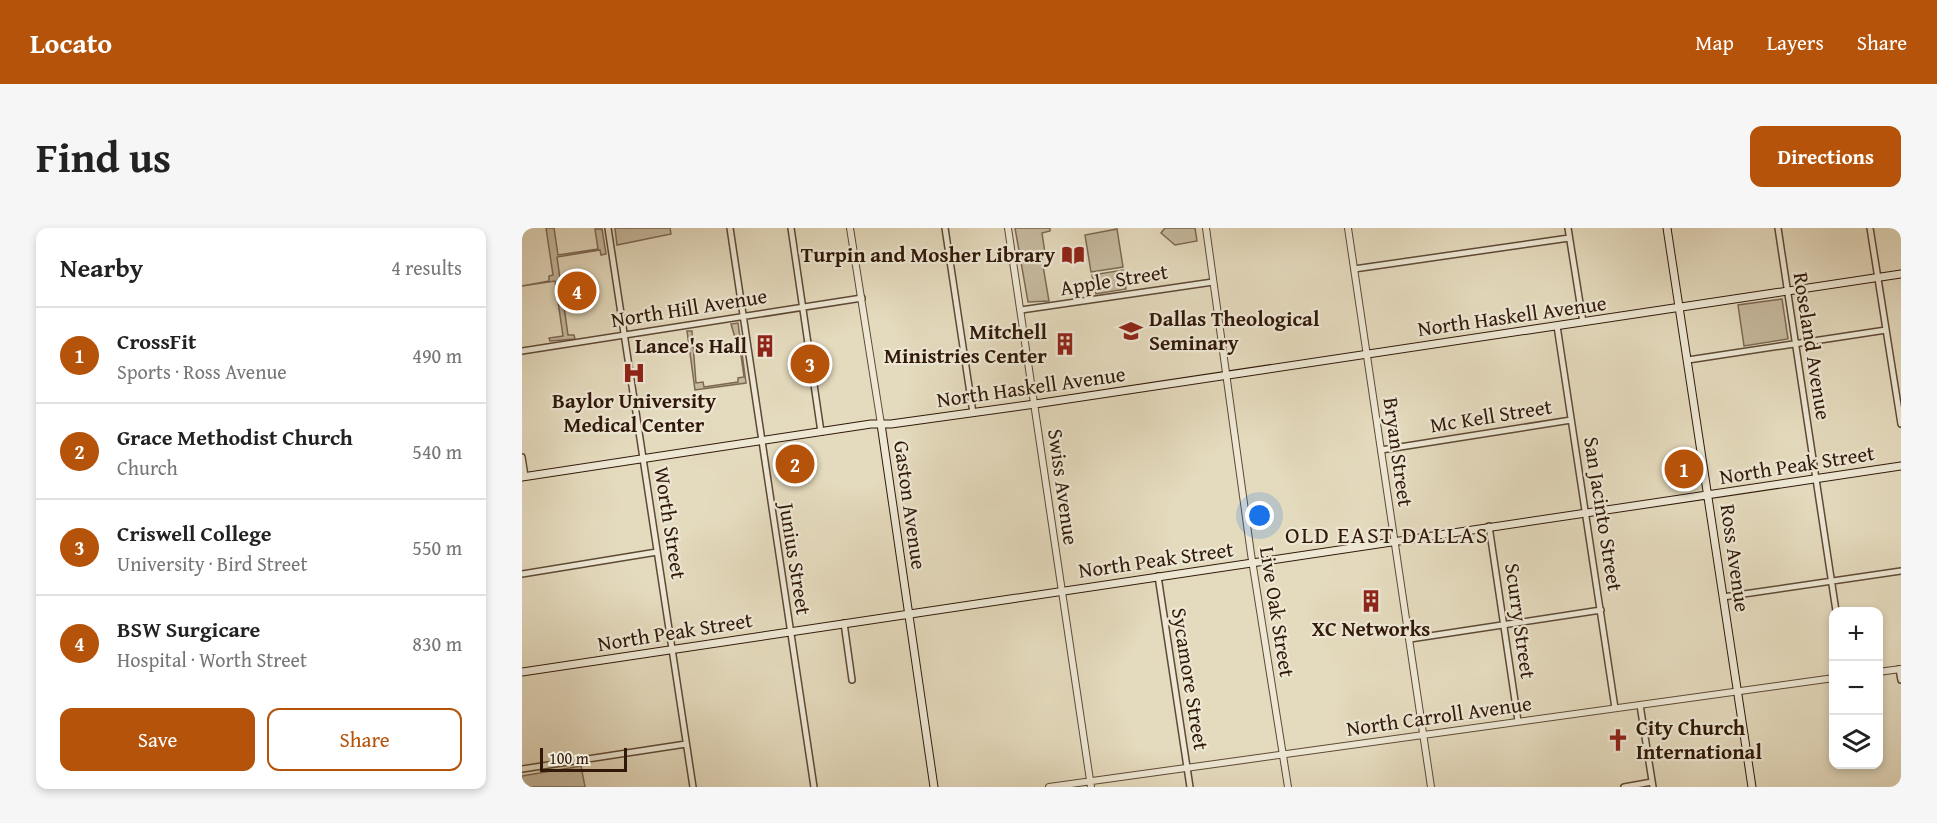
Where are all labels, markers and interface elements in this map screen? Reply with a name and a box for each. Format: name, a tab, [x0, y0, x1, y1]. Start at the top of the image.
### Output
text: Locato	[30, 22, 112, 63]
text: Map	[1695, 27, 1734, 58]
text: Layers	[1767, 27, 1824, 58]
text: Share	[1857, 27, 1907, 58]
text: Find us	[36, 126, 171, 187]
button: Directions	[1750, 126, 1901, 187]
place label: Turpin and Mosher Library	[801, 239, 1055, 270]
library icon: Turpin and Mosher Library	[1060, 242, 1086, 268]
text: Nearby	[60, 248, 143, 287]
text: 4 results	[391, 253, 462, 282]
street label: Apple Street	[1058, 256, 1171, 303]
pin: 4	[558, 268, 596, 314]
street label: Roseland Avenue	[1786, 270, 1839, 422]
street label: North Hill Avenue	[609, 280, 769, 335]
street label: North Haskell Avenue	[1416, 287, 1608, 344]
place label: Dallas Theological Seminary	[1149, 303, 1320, 358]
place label: Mitchell Ministries Center	[884, 316, 1047, 371]
school or university icon: Dallas Theological Seminary	[1118, 318, 1144, 344]
text: CrossFit	[117, 325, 196, 357]
place label: Lance's Hall	[635, 330, 747, 361]
building icon: Mitchell Ministries Center	[1052, 331, 1078, 357]
building icon: Lance's Hall	[752, 333, 778, 359]
text: 1	[74, 341, 85, 370]
text: 490 m	[412, 341, 462, 370]
pin: 3	[790, 342, 830, 386]
text: Sports · Ross Avenue	[117, 357, 287, 386]
street label: North Haskell Avenue	[935, 358, 1127, 415]
hospital icon: Baylor University Medical Center	[621, 360, 647, 386]
place label: Baylor University Medical Center	[552, 385, 716, 440]
street label: Mc Kell Street	[1428, 390, 1555, 440]
street label: Bryan Street	[1375, 395, 1422, 509]
text: Grace Methodist Church	[117, 421, 353, 453]
street label: Swiss Avenue	[1040, 427, 1087, 547]
street label: San Jacinto Street	[1576, 434, 1631, 594]
text: 2	[74, 437, 85, 466]
text: 540 m	[412, 437, 462, 466]
street label: North Peak Street	[1717, 437, 1877, 492]
street label: Gaston Avenue	[886, 439, 935, 571]
pin: 2	[776, 442, 814, 486]
pin: 1	[1664, 446, 1704, 492]
text: Church	[117, 453, 178, 482]
street label: Worth Street	[646, 465, 695, 582]
street label: Junius Street	[771, 498, 820, 618]
your location	[1245, 501, 1274, 530]
street label: Ross Avenue	[1713, 502, 1758, 614]
text: Criswell College	[117, 517, 272, 549]
district label: OLD EAST DALLAS	[1285, 517, 1489, 552]
text: 3	[74, 533, 85, 562]
text: 550 m	[412, 533, 462, 562]
street label: North Peak Street	[1076, 533, 1236, 586]
street label: Live Oak Street	[1252, 544, 1303, 680]
text: University · Bird Street	[117, 549, 308, 578]
street label: Scurry Street	[1497, 561, 1544, 681]
building icon: XC Networks	[1358, 588, 1384, 614]
street label: North Peak Street	[595, 604, 755, 659]
street label: Sycamore Street	[1164, 605, 1217, 753]
map controls	[1829, 607, 1883, 769]
button: +	[1829, 607, 1883, 661]
text: BSW Surgicare	[117, 613, 260, 645]
place label: XC Networks	[1312, 613, 1430, 644]
text: 4	[74, 629, 85, 658]
text: 830 m	[412, 629, 462, 658]
text: Hospital · Worth Street	[117, 645, 307, 674]
button: −	[1829, 661, 1883, 715]
street label: North Carroll Avenue	[1344, 687, 1534, 744]
button: Save	[60, 708, 255, 771]
button: Share	[267, 708, 462, 771]
place label: City Church International	[1636, 712, 1762, 767]
button: layers	[1829, 715, 1883, 769]
church icon: City Church International	[1605, 727, 1631, 753]
scale bar	[540, 745, 627, 772]
text: 100 m	[549, 746, 589, 770]

